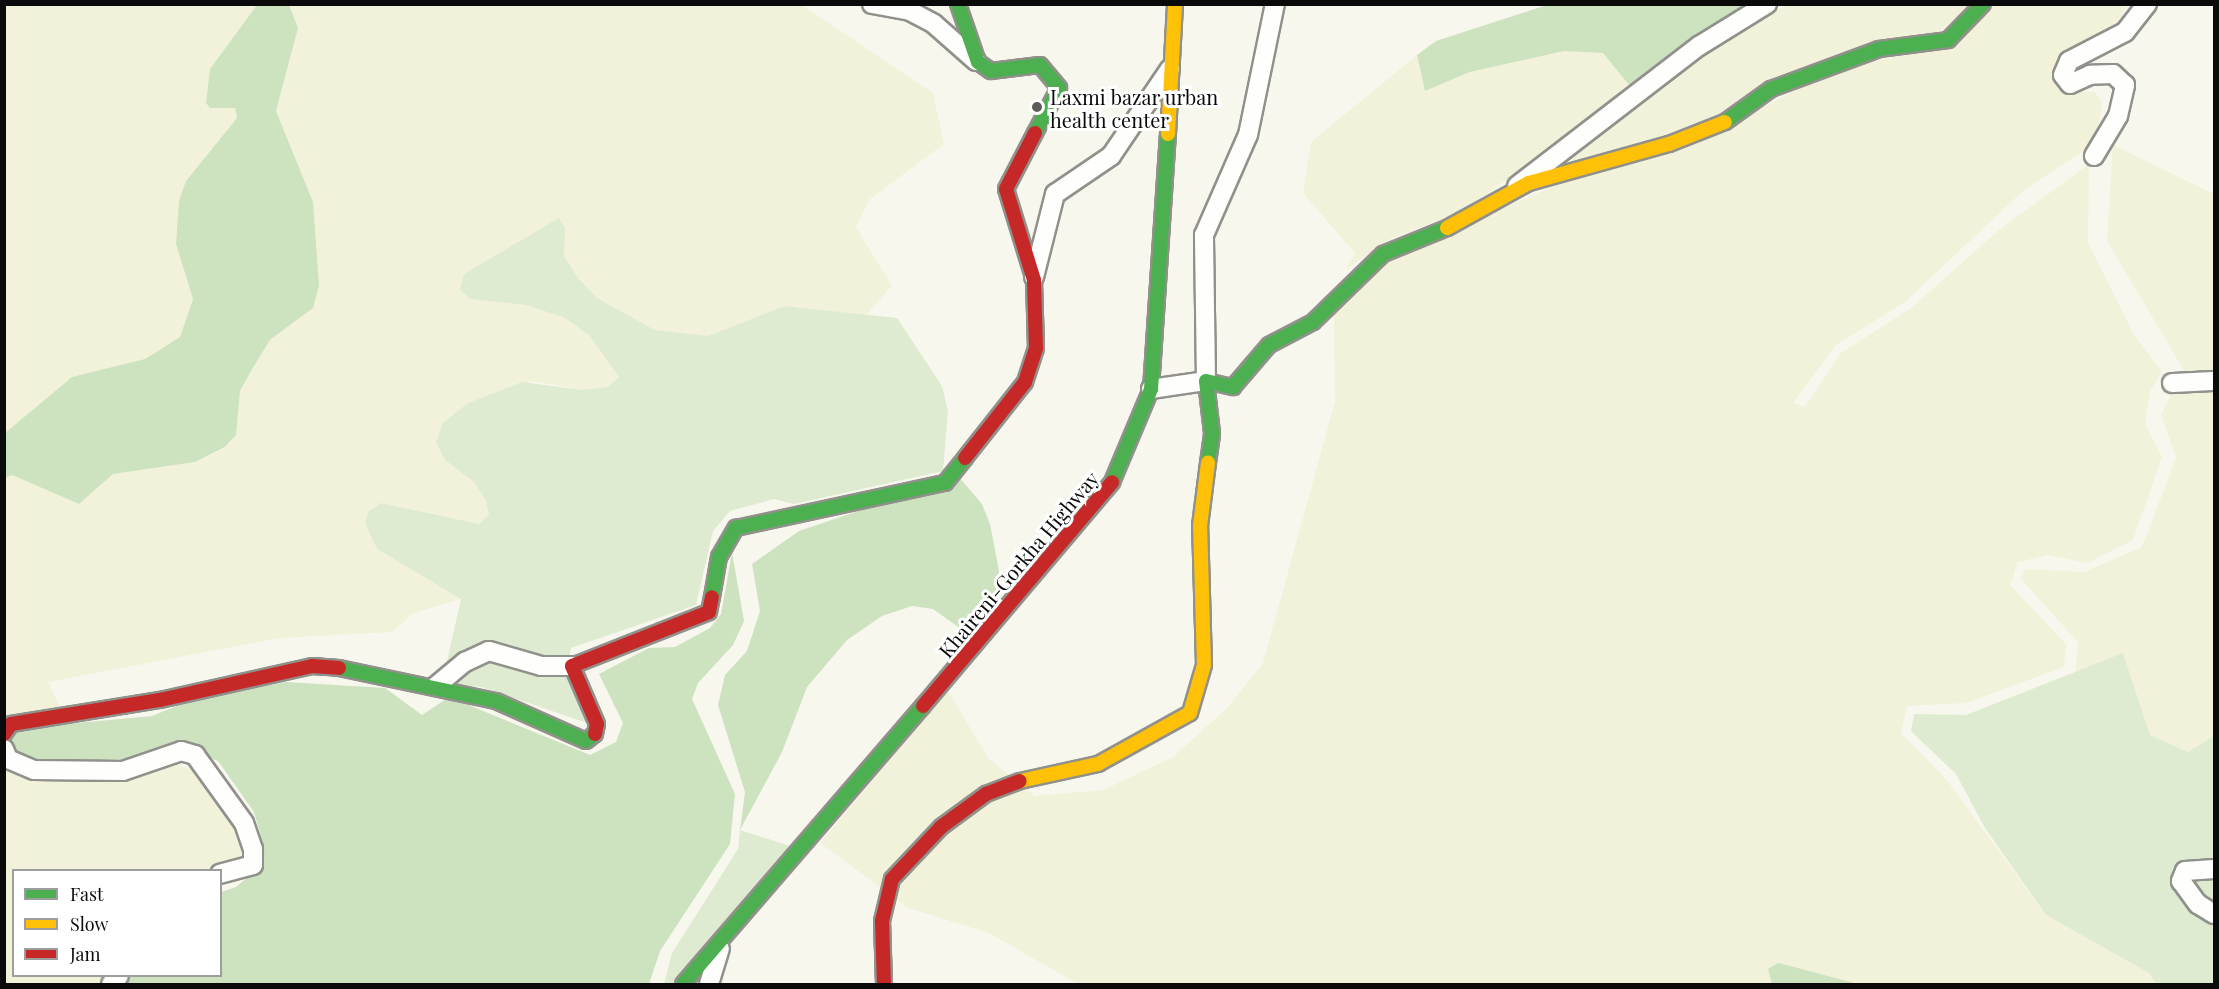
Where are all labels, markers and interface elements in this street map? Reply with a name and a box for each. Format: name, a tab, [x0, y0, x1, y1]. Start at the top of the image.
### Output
place label: Laxmi bazar urban health center	[1050, 84, 1219, 131]
marker: Laxmi bazar urban health center	[1028, 98, 1046, 116]
street label: Khaireni-Gorkha Highway	[933, 466, 1103, 662]
legend	[12, 869, 222, 977]
text: Fast	[70, 882, 103, 906]
text: Slow	[70, 912, 108, 936]
text: Jam	[70, 942, 100, 966]

